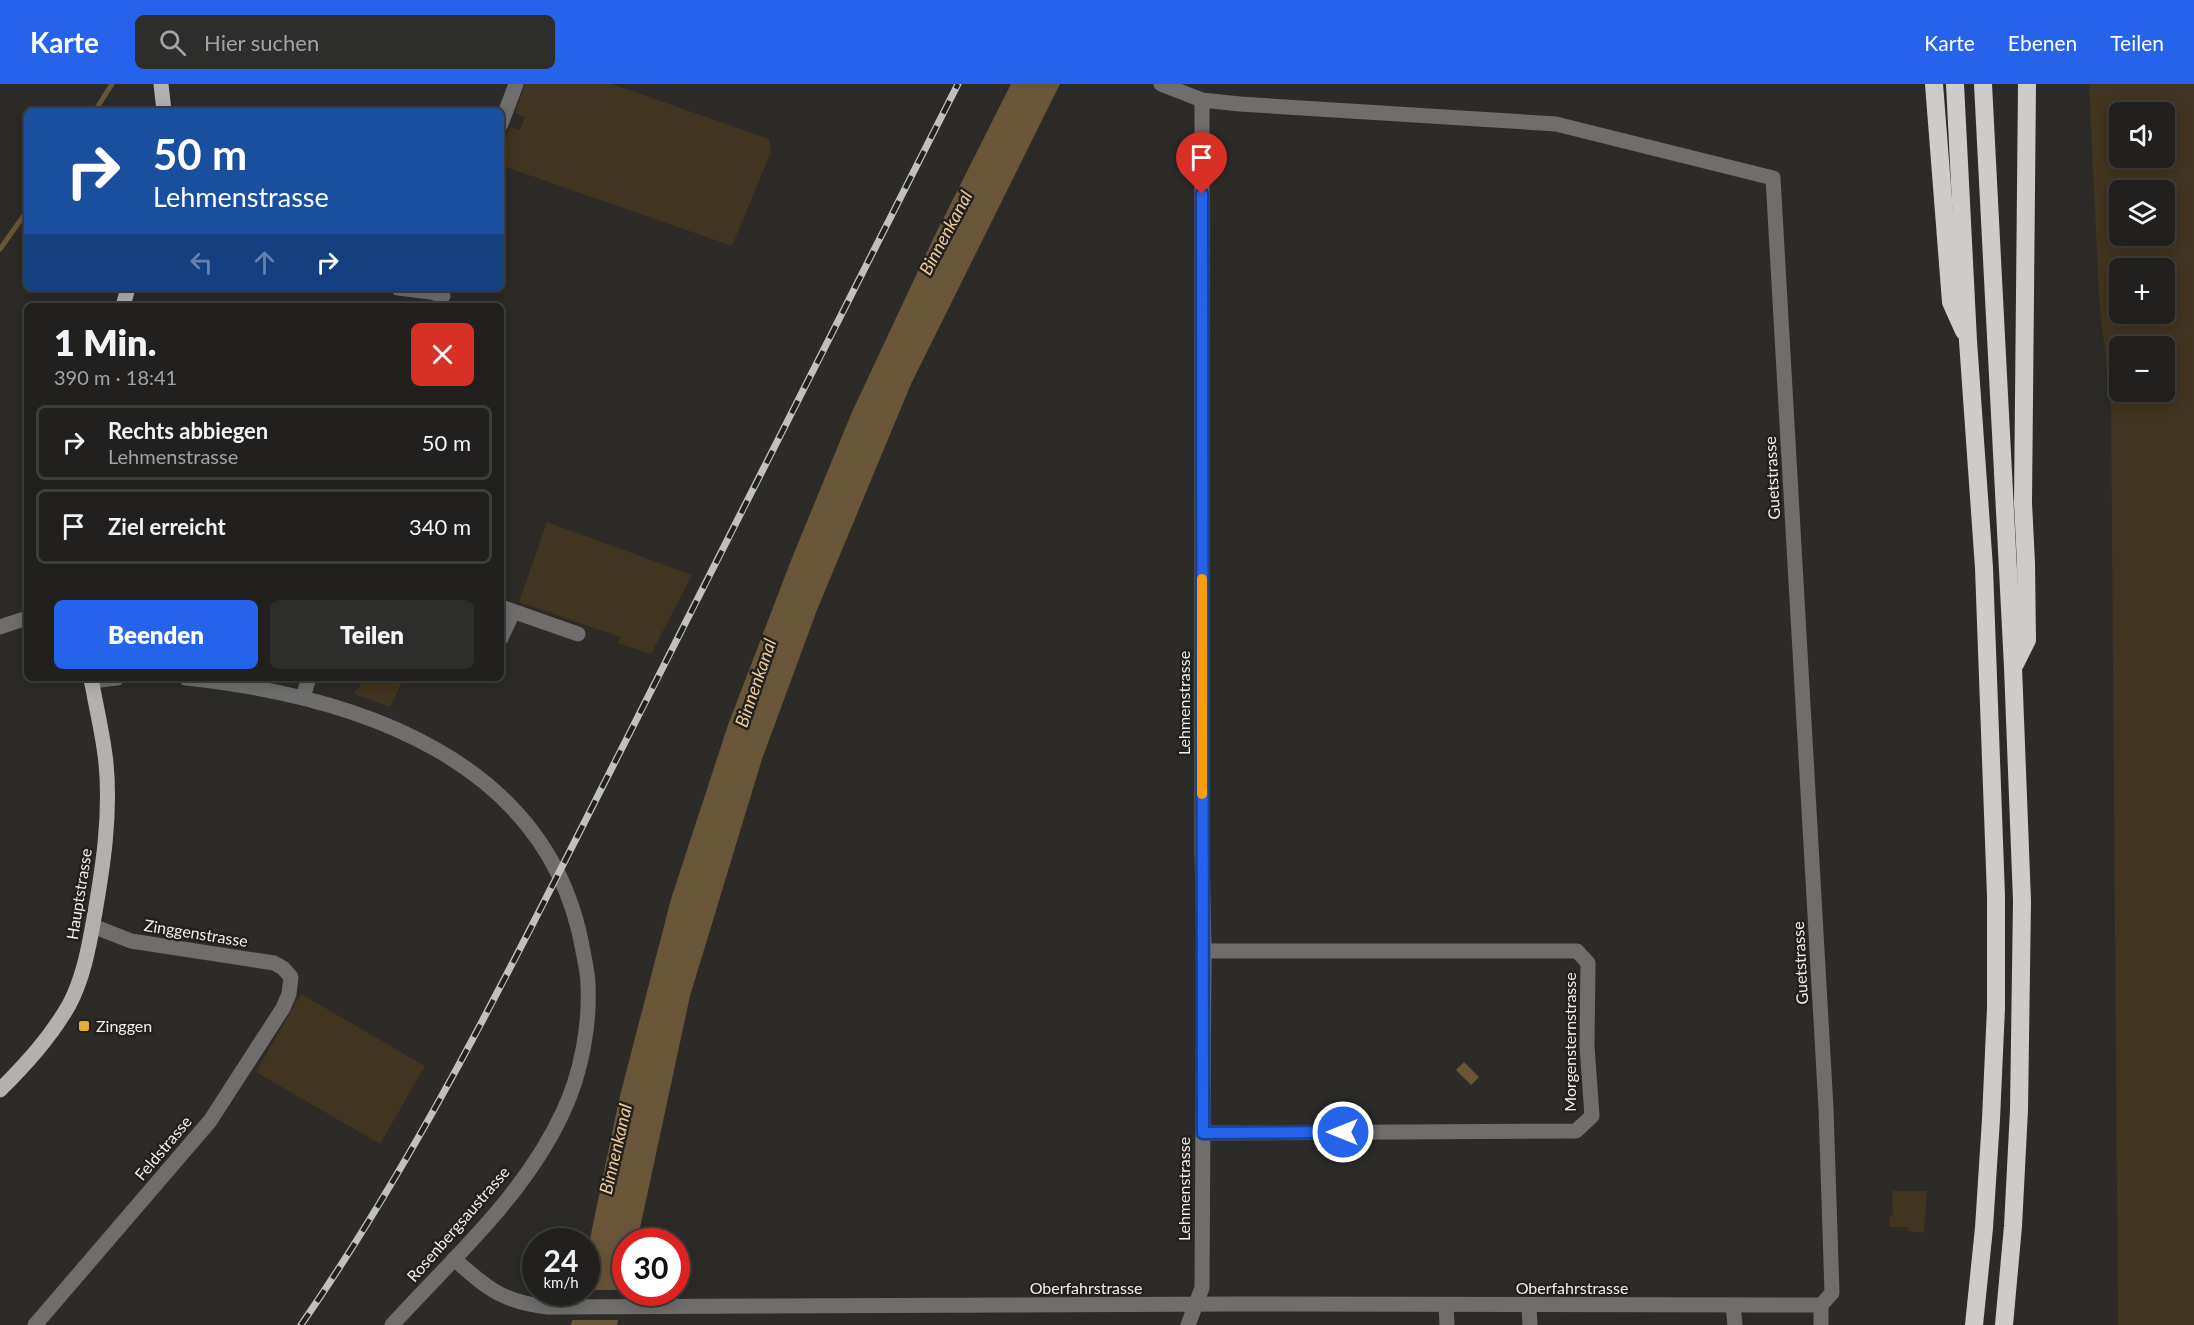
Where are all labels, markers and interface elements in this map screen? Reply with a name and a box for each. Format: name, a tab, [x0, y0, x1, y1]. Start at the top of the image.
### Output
search box	[135, 15, 555, 69]
text: Karte	[30, 25, 99, 59]
icon: search	[156, 26, 189, 59]
text: Hier suchen	[204, 29, 319, 56]
text: Karte	[1924, 30, 1975, 55]
text: Ebenen	[2008, 30, 2077, 55]
text: Teilen	[2110, 30, 2164, 55]
map controls	[2109, 102, 2175, 402]
button: sound	[2109, 102, 2175, 168]
text: 50 m	[153, 129, 247, 179]
icon: right	[54, 132, 132, 210]
pin	[1176, 132, 1227, 194]
icon: arrive	[1185, 141, 1218, 174]
text: Lehmenstrasse	[153, 180, 329, 213]
button: layers	[2109, 180, 2175, 246]
water label: Binnenkanal	[914, 187, 976, 278]
icon: left	[185, 246, 218, 279]
icon: ahead	[248, 246, 281, 279]
icon: right	[311, 246, 344, 279]
button: +	[2109, 258, 2175, 324]
text: 1 Min.	[54, 320, 156, 364]
button: close	[411, 323, 474, 386]
button: −	[2109, 336, 2175, 402]
text: 390 m · 18:41	[54, 365, 177, 389]
text: Rechts abbiegen	[108, 417, 268, 444]
icon: right	[57, 426, 90, 459]
text: 50 m	[422, 429, 471, 456]
street label: Guetstrasse	[1760, 436, 1783, 520]
text: Lehmenstrasse	[108, 444, 238, 468]
icon: arrive	[57, 510, 90, 543]
text: Ziel erreicht	[108, 513, 226, 540]
text: 340 m	[409, 513, 471, 540]
button: Beenden	[54, 600, 258, 669]
button: Teilen	[270, 600, 474, 669]
water label: Binnenkanal	[730, 636, 780, 730]
street label: Lehmenstrasse	[1174, 651, 1193, 755]
street label: Hauptstrasse	[62, 847, 95, 941]
street label: Zinggenstrasse	[143, 915, 249, 950]
street label: Guetstrasse	[1788, 921, 1811, 1005]
street label: Morgensternstrasse	[1560, 972, 1579, 1112]
place label: Zinggen	[96, 1016, 152, 1035]
marker: Zinggen	[77, 1019, 91, 1033]
position arrow	[1311, 1100, 1375, 1164]
water label: Binnenkanal	[594, 1101, 636, 1196]
street label: Feldstrasse	[130, 1112, 195, 1184]
street label: Lehmenstrasse	[1174, 1137, 1193, 1241]
street label: Rosenbergsaustrasse	[402, 1162, 513, 1285]
speed limit sign: 30	[612, 1228, 690, 1306]
text: 24	[544, 1242, 578, 1278]
text: km/h	[543, 1273, 579, 1291]
street label: Oberfahrstrasse	[1030, 1278, 1142, 1297]
street label: Oberfahrstrasse	[1516, 1278, 1628, 1297]

